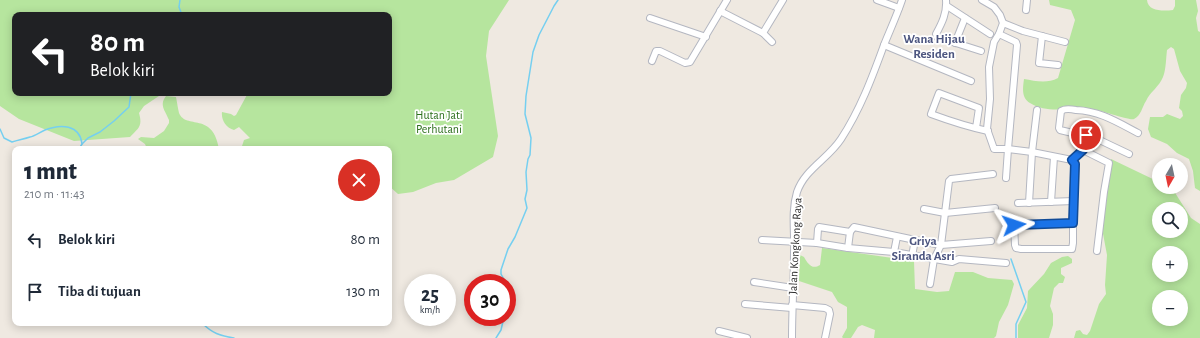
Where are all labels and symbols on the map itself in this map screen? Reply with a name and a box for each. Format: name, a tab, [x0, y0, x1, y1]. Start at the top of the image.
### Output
district label: Wana Hijau Residen	[903, 33, 965, 61]
park label: Hutan Jati Perhutani	[415, 109, 463, 135]
pin	[1069, 118, 1103, 152]
north arrow	[1152, 158, 1188, 194]
street label: Jalan Kongkong Raya	[786, 197, 805, 295]
position arrow	[993, 204, 1035, 246]
district label: Griya Siranda Asri	[891, 235, 955, 263]
speed limit sign: 30	[464, 274, 516, 326]

